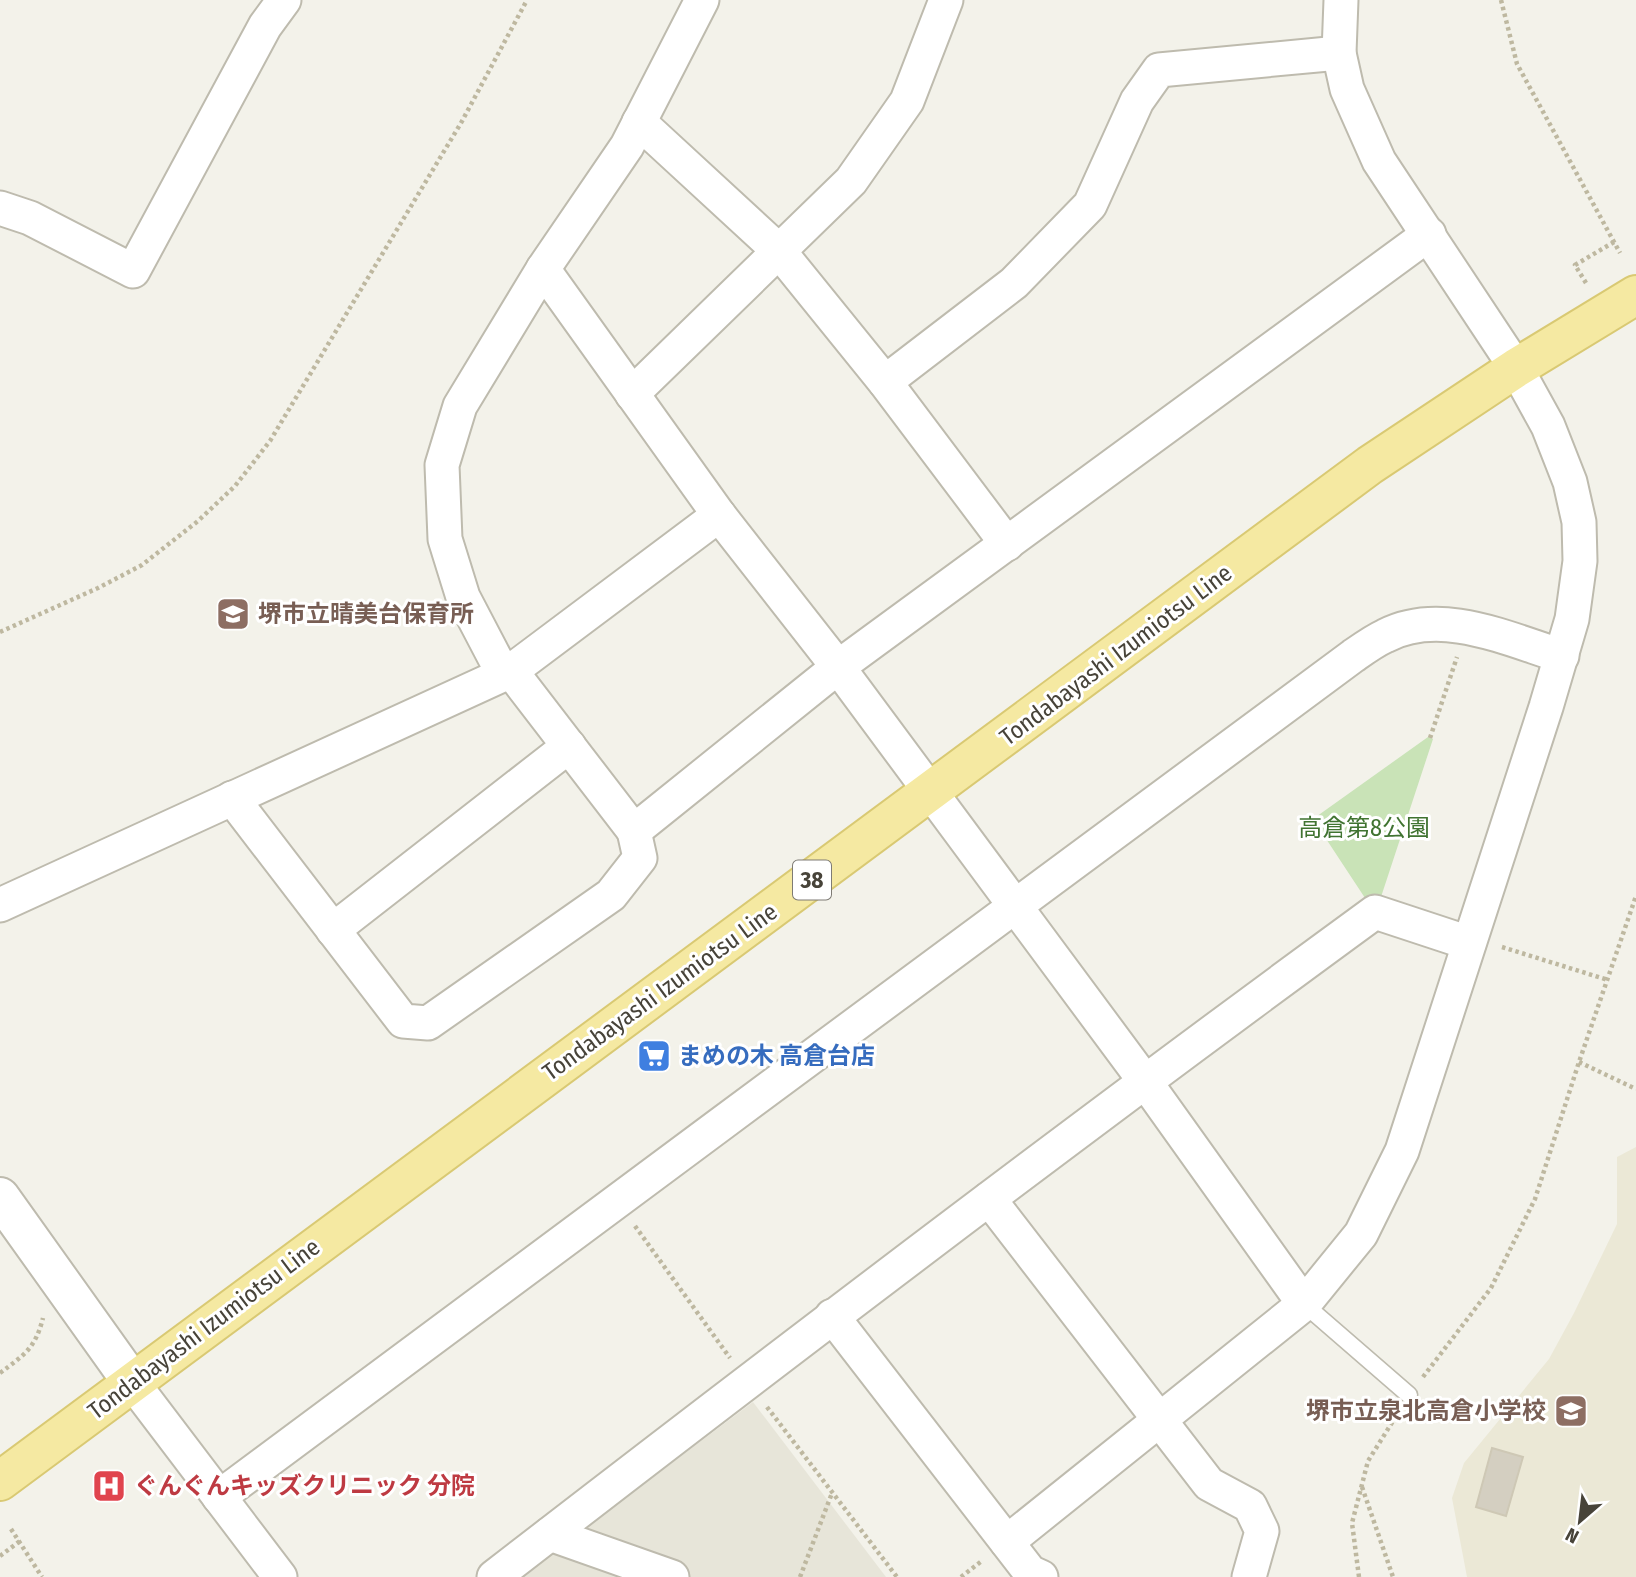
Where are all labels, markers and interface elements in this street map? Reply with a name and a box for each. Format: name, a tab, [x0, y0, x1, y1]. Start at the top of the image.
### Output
street label: Tondabayashi Izumiotsu Line	[995, 559, 1237, 751]
school or university icon: 堺市立晴美台保育所	[214, 595, 252, 633]
place label: 堺市立晴美台保育所	[258, 600, 474, 628]
park label: 高倉第8公園	[1298, 814, 1430, 842]
road number: 38	[793, 860, 831, 900]
street label: Tondabayashi Izumiotsu Line	[537, 898, 783, 1086]
supermarket icon: まめの木 高倉台店	[635, 1037, 673, 1075]
place label: まめの木 高倉台店	[678, 1042, 875, 1070]
street label: Tondabayashi Izumiotsu Line	[83, 1233, 325, 1425]
school or university icon: 堺市立泉北高倉小学校	[1552, 1392, 1590, 1430]
place label: 堺市立泉北高倉小学校	[1306, 1397, 1546, 1425]
hospital icon: ぐんぐんキッズクリニック 分院	[90, 1467, 128, 1505]
place label: ぐんぐんキッズクリニック 分院	[134, 1472, 475, 1500]
north arrow	[1545, 1486, 1615, 1556]
text: N	[1562, 1523, 1583, 1548]

